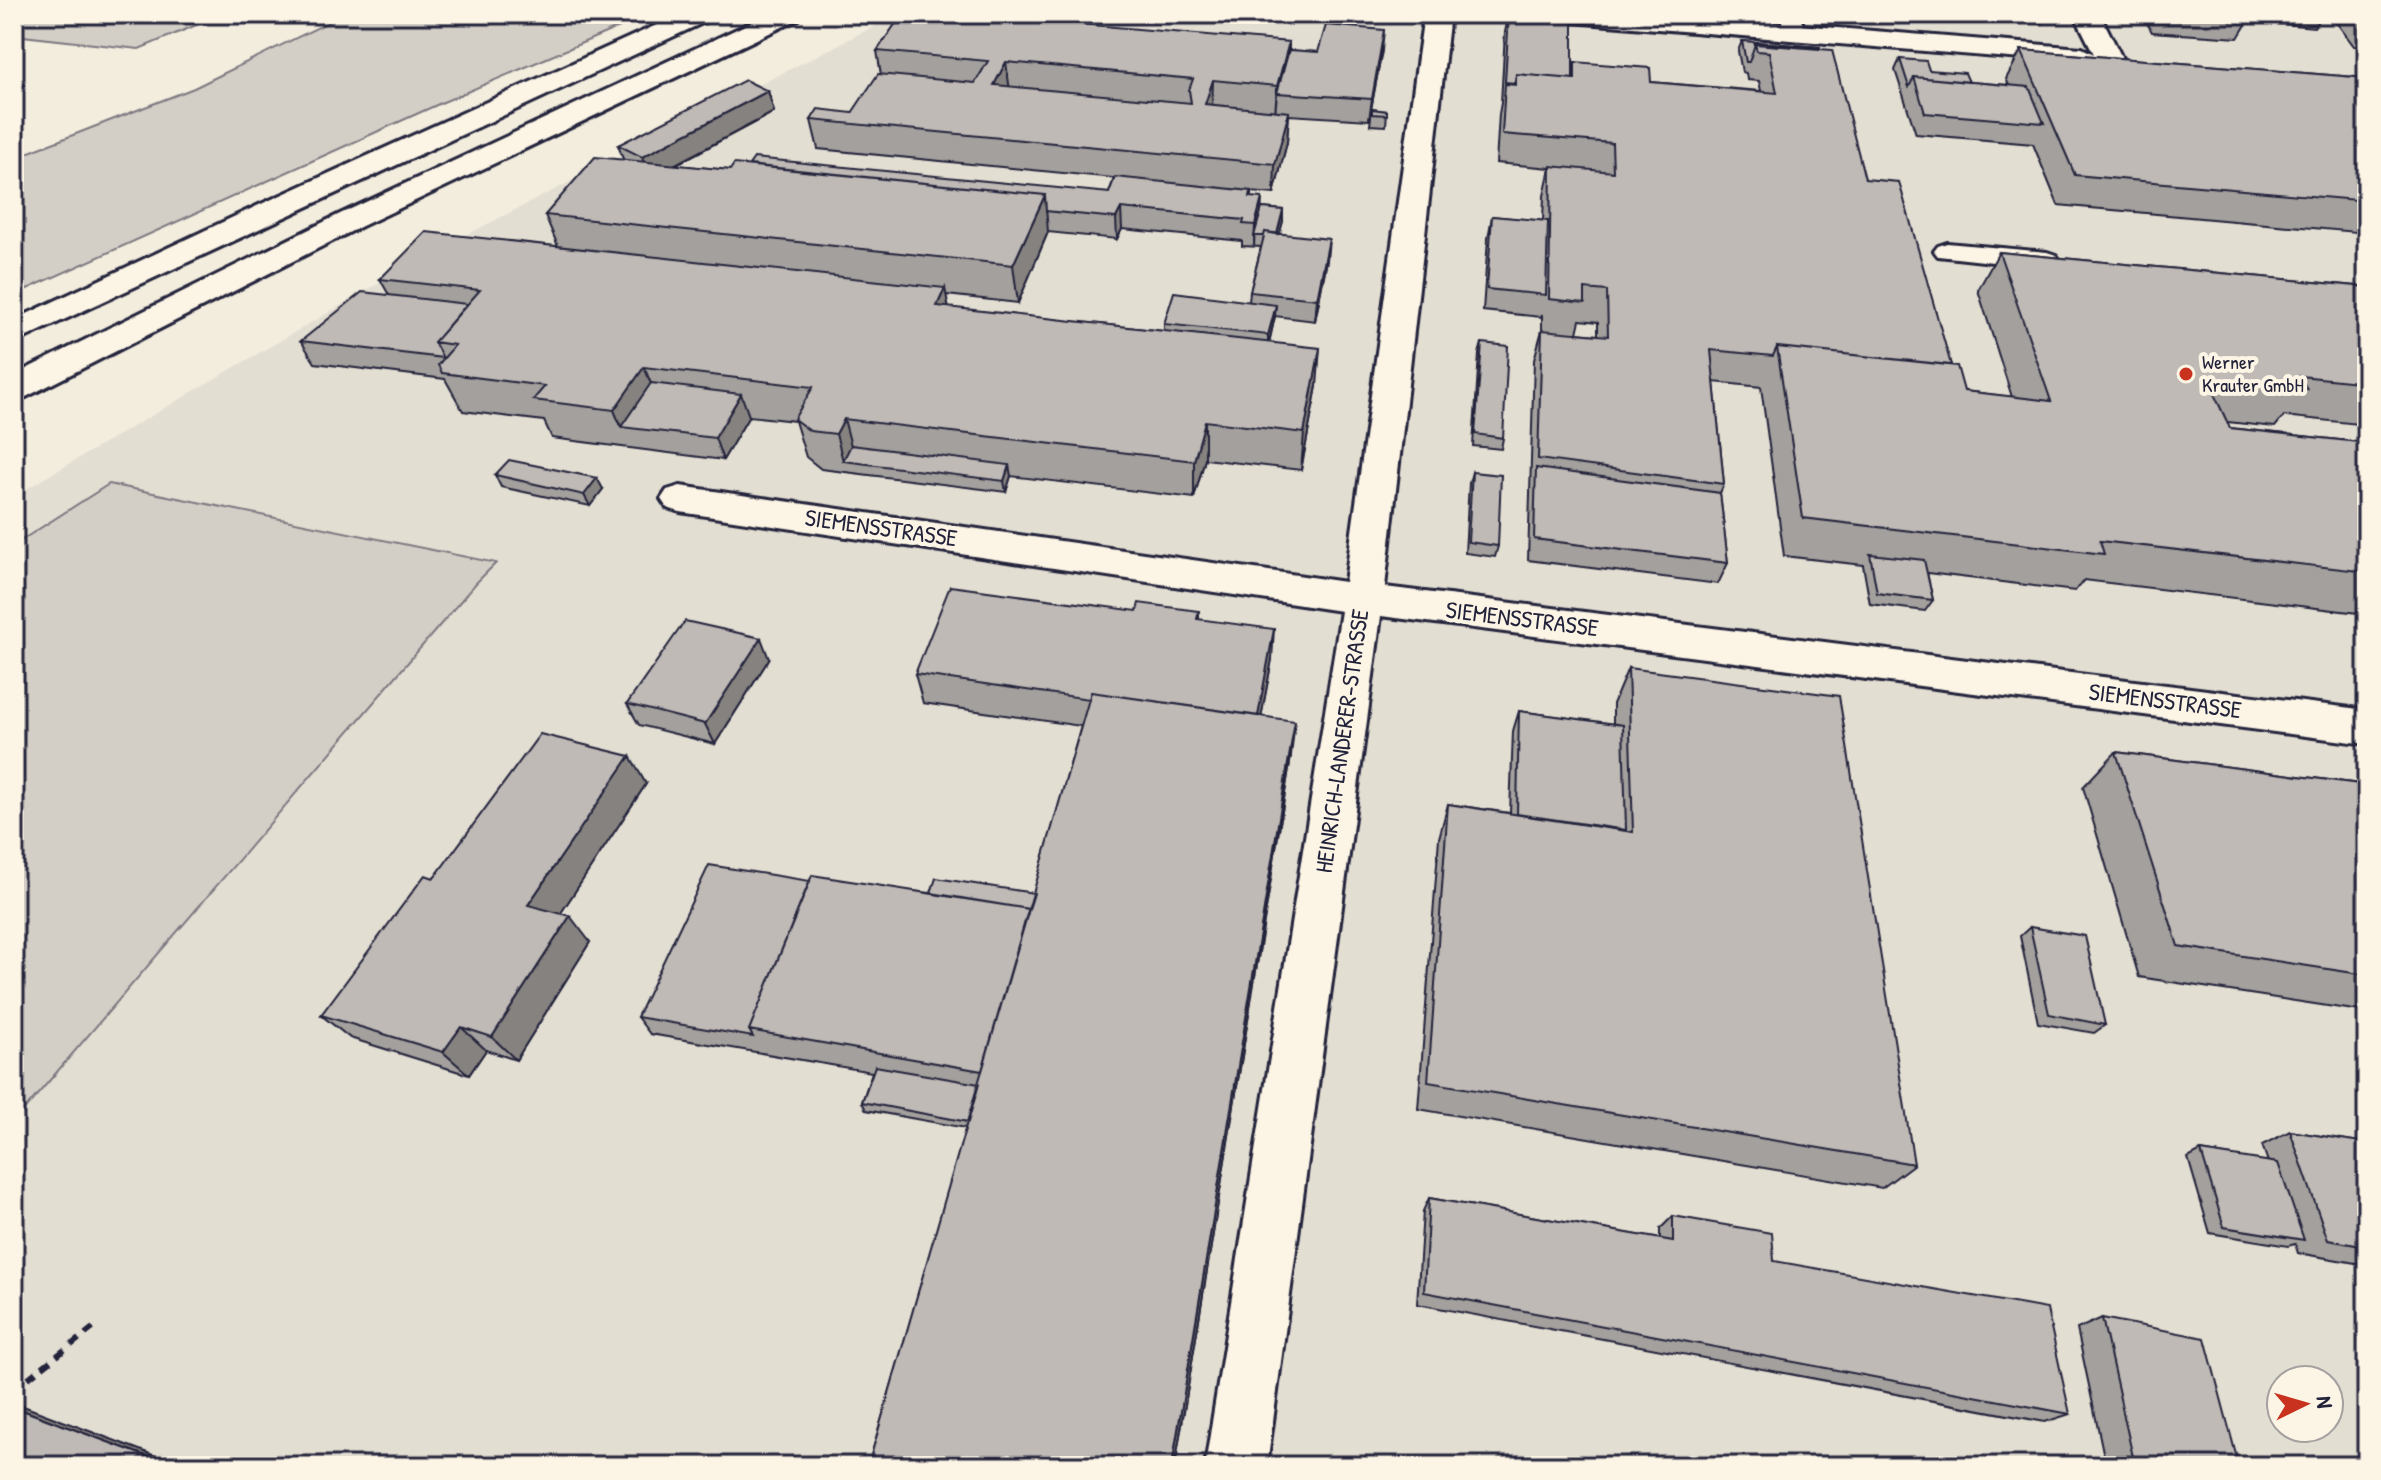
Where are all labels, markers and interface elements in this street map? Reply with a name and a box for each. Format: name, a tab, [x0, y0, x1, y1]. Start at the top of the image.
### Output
place label: Werner Krauter GmbH	[2202, 348, 2304, 398]
marker: Werner Krauter GmbH	[2177, 365, 2195, 383]
street label: SIEMENSSTRASSE	[803, 500, 960, 554]
street label: SIEMENSSTRASSE	[1444, 593, 1601, 643]
street label: HEINRICH-LANDERER-STRASSE	[1307, 607, 1375, 875]
street label: SIEMENSSTRASSE	[2087, 675, 2244, 725]
north arrow	[2265, 1364, 2345, 1444]
text: N	[2309, 1395, 2340, 1410]

